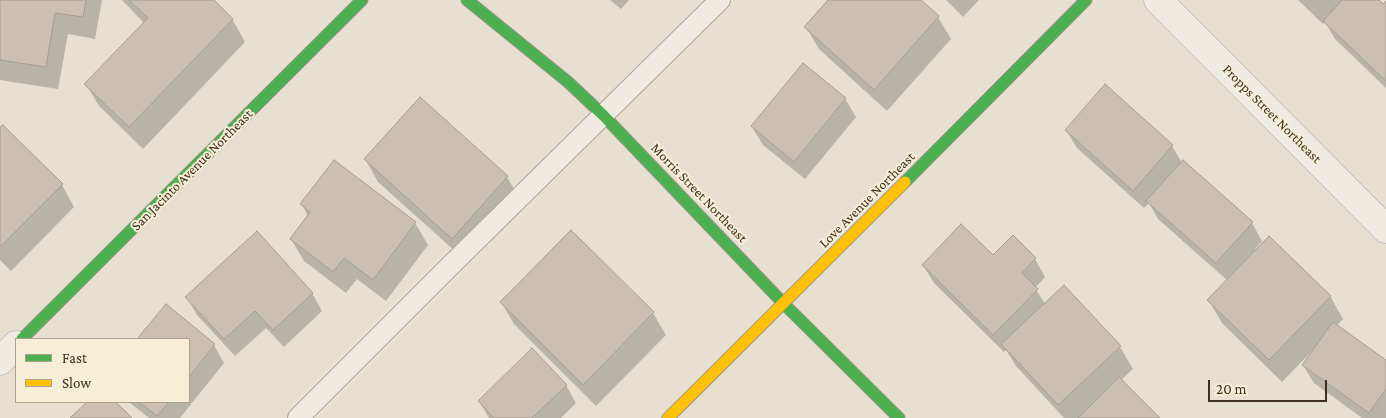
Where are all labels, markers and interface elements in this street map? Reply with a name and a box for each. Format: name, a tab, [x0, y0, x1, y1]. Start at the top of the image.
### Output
street label: Propps Street Northeast	[1219, 61, 1325, 167]
street label: San Jacinto Avenue Northeast	[128, 106, 256, 234]
street label: Morris Street Northeast	[647, 140, 751, 246]
street label: Love Avenue Northeast	[816, 149, 918, 251]
legend	[15, 338, 190, 403]
text: Fast	[62, 350, 87, 366]
scale bar	[1211, 370, 1330, 402]
text: Slow	[62, 375, 91, 391]
text: 20 m	[1216, 381, 1247, 397]

